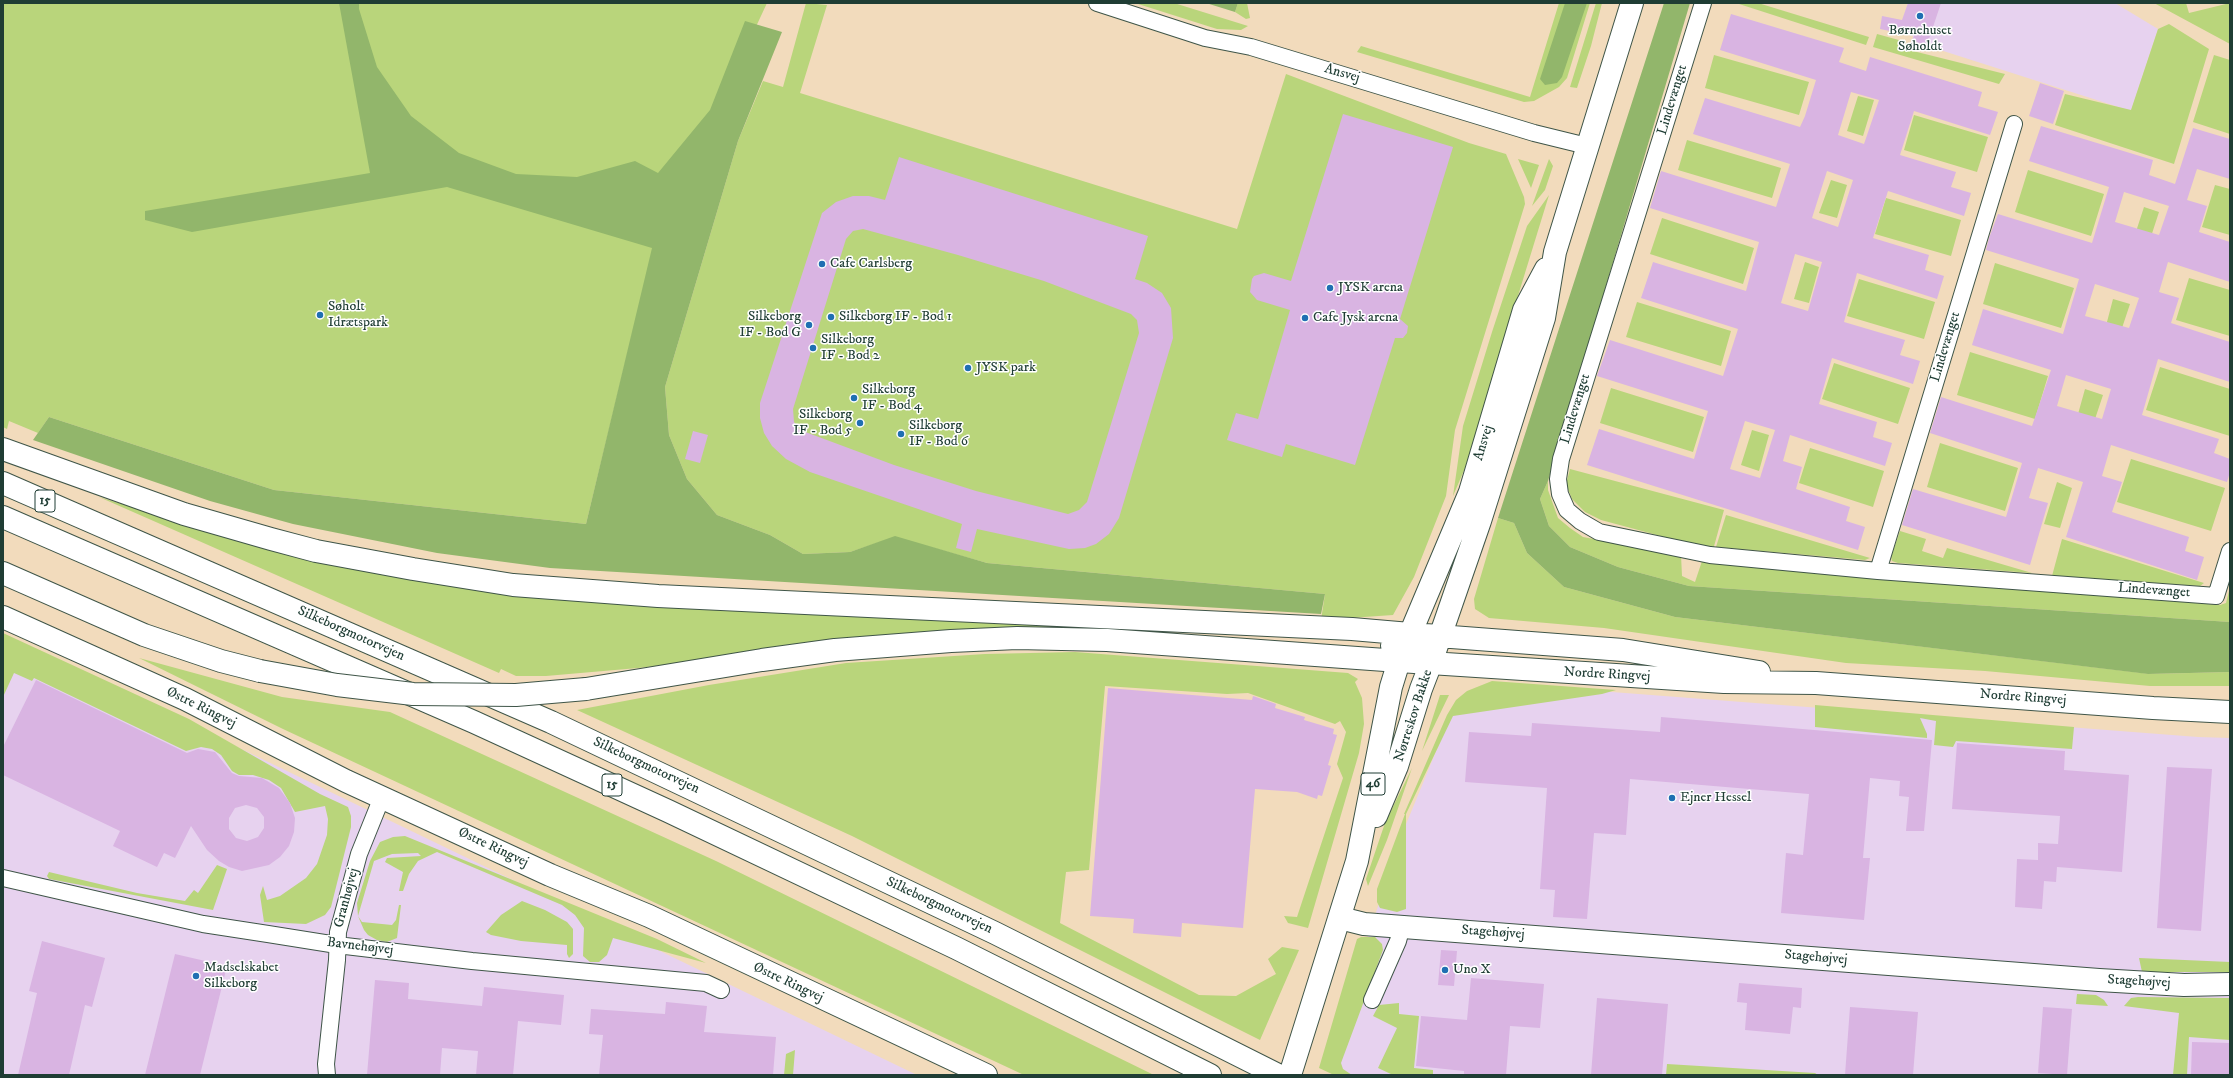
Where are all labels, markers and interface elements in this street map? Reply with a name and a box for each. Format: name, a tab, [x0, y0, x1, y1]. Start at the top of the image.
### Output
marker: Børnehuset Søholdt	[1915, 11, 1925, 21]
place label: Børnehuset Søholdt	[1889, 23, 1951, 56]
street label: Ansvej	[1322, 61, 1362, 87]
street label: Lindevænget	[1654, 63, 1692, 137]
place label: Cafe Carlsberg	[830, 256, 912, 272]
marker: Cafe Carlsberg	[817, 259, 827, 269]
place label: JYSK arena	[1338, 280, 1403, 296]
marker: JYSK arena	[1325, 283, 1335, 293]
place label: Søholt Idrætspark	[328, 299, 388, 332]
place label: Silkeborg IF - Bod G	[740, 309, 801, 342]
place label: Silkeborg IF - Bod 1	[839, 309, 952, 325]
marker: Søholt Idrætspark	[315, 310, 325, 320]
place label: Cafe Jysk arena	[1313, 310, 1398, 326]
street label: Lindevænget	[1927, 310, 1965, 384]
marker: Silkeborg IF - Bod 1	[826, 312, 836, 322]
marker: Cafe Jysk arena	[1300, 313, 1310, 323]
marker: Silkeborg IF - Bod G	[804, 320, 814, 330]
place label: Silkeborg IF - Bod 2	[821, 332, 880, 364]
marker: Silkeborg IF - Bod 2	[808, 343, 818, 353]
place label: JYSK park	[976, 360, 1036, 376]
marker: JYSK park	[963, 363, 973, 373]
street label: Lindevænget	[1557, 372, 1595, 446]
place label: Silkeborg IF - Bod 4	[862, 382, 922, 414]
marker: Silkeborg IF - Bod 4	[849, 393, 859, 403]
place label: Silkeborg IF - Bod 5	[793, 407, 852, 440]
marker: Silkeborg IF - Bod 5	[855, 418, 865, 428]
place label: Silkeborg IF - Bod 6	[909, 418, 968, 450]
street label: Ansvej	[1471, 423, 1497, 463]
marker: Silkeborg IF - Bod 6	[896, 429, 906, 439]
road number: 15	[35, 490, 55, 512]
street label: Lindevænget	[2117, 580, 2191, 602]
street label: Silkeborgmotorvejen	[295, 603, 407, 665]
street label: Nordre Ringvej	[1563, 664, 1651, 686]
street label: Nørreskov Bakke	[1391, 668, 1437, 764]
street label: Østre Ringvej	[163, 684, 239, 732]
street label: Nordre Ringvej	[1979, 687, 2067, 709]
street label: Silkeborgmotorvejen	[590, 734, 702, 798]
road number: 46	[1361, 773, 1385, 795]
road number: 15	[602, 774, 622, 796]
place label: Ejner Hessel	[1680, 790, 1751, 806]
marker: Ejner Hessel	[1667, 793, 1677, 803]
street label: Østre Ringvej	[455, 824, 531, 872]
street label: Granhøjvej	[331, 866, 363, 930]
street label: Silkeborgmotorvejen	[883, 874, 995, 938]
street label: Stagehøjvej	[1461, 922, 1525, 944]
street label: Bavnehøjvej	[326, 935, 394, 959]
street label: Stagehøjvej	[1784, 947, 1848, 969]
street label: Østre Ringvej	[750, 959, 826, 1007]
place label: Madselskabet Silkeborg	[204, 960, 279, 992]
place label: Uno X	[1453, 962, 1491, 978]
marker: Uno X	[1440, 965, 1450, 975]
marker: Madselskabet Silkeborg	[191, 971, 201, 981]
street label: Stagehøjvej	[2107, 972, 2171, 992]

